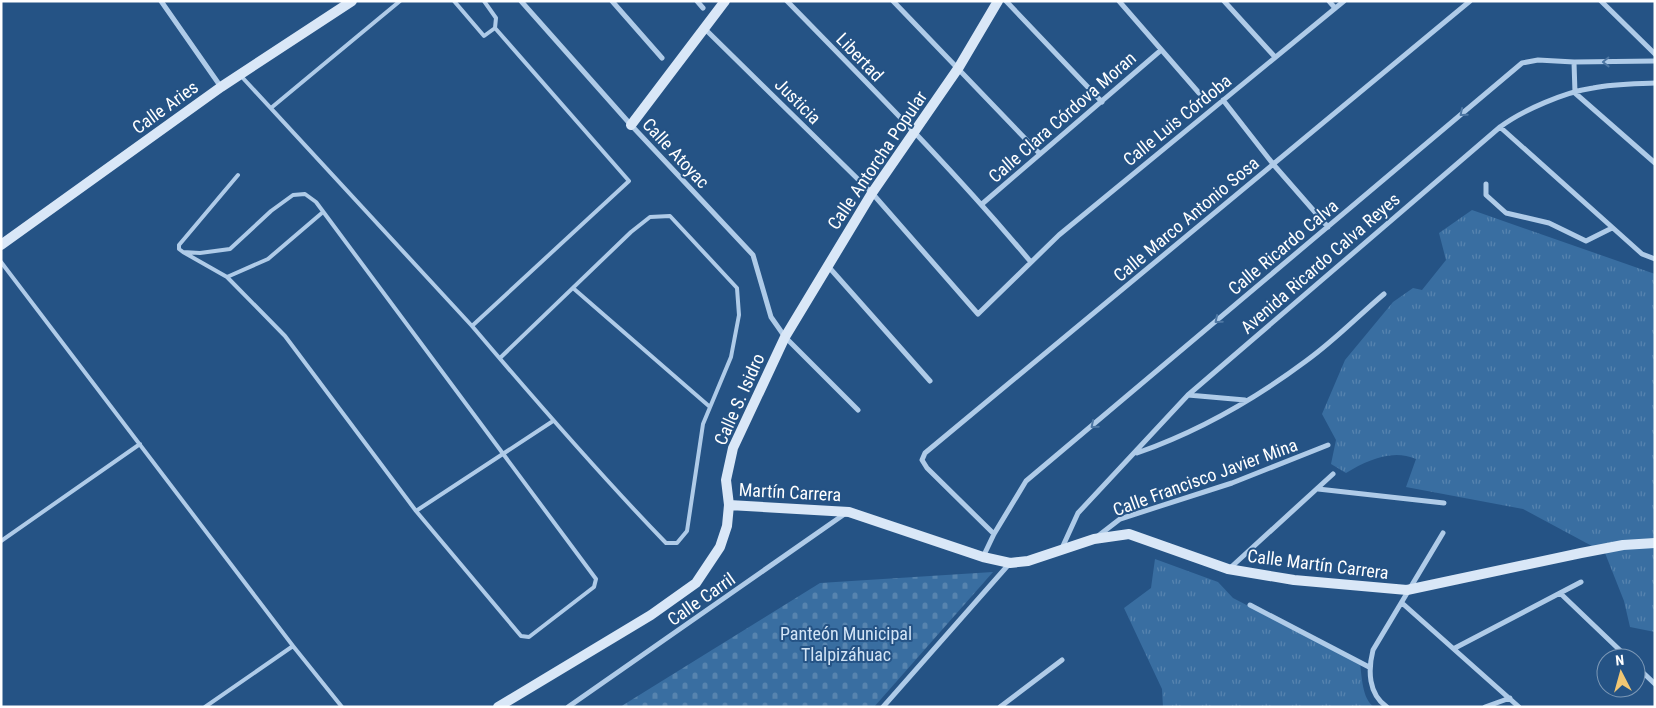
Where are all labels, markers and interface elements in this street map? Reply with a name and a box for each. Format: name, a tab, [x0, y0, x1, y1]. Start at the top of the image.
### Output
street label: Libertad	[832, 29, 888, 85]
street label: Calle Clara Córdova Moran	[984, 47, 1140, 187]
one-way arrow	[1602, 56, 1610, 67]
street label: Calle Luis Córdoba	[1119, 70, 1235, 170]
street label: Justicia	[771, 74, 825, 128]
street label: Calle Aries	[128, 76, 202, 138]
street label: Calle Antorcha Popular	[823, 86, 931, 233]
one-way arrow	[1459, 108, 1468, 117]
street label: Calle Atoyac	[638, 114, 714, 192]
street label: Calle Marco Antonio Sosa	[1109, 152, 1263, 286]
street label: Avenida Ricardo Calva Reyes	[1236, 188, 1404, 338]
street label: Calle Ricardo Calva	[1224, 195, 1342, 299]
one-way arrow	[1215, 314, 1224, 322]
street label: Calle S. Isidro	[709, 350, 769, 448]
one-way arrow	[1090, 419, 1099, 428]
street label: Calle Francisco Javier Mina	[1110, 434, 1300, 520]
street label: Martín Carrera	[738, 479, 842, 505]
street label: Calle Martín Carrera	[1246, 545, 1390, 583]
street label: Calle Carril	[663, 568, 739, 630]
park label: Panteón Municipal Tlalpizáhuac	[780, 623, 912, 665]
north arrow	[1596, 648, 1646, 698]
text: N	[1615, 652, 1625, 668]

